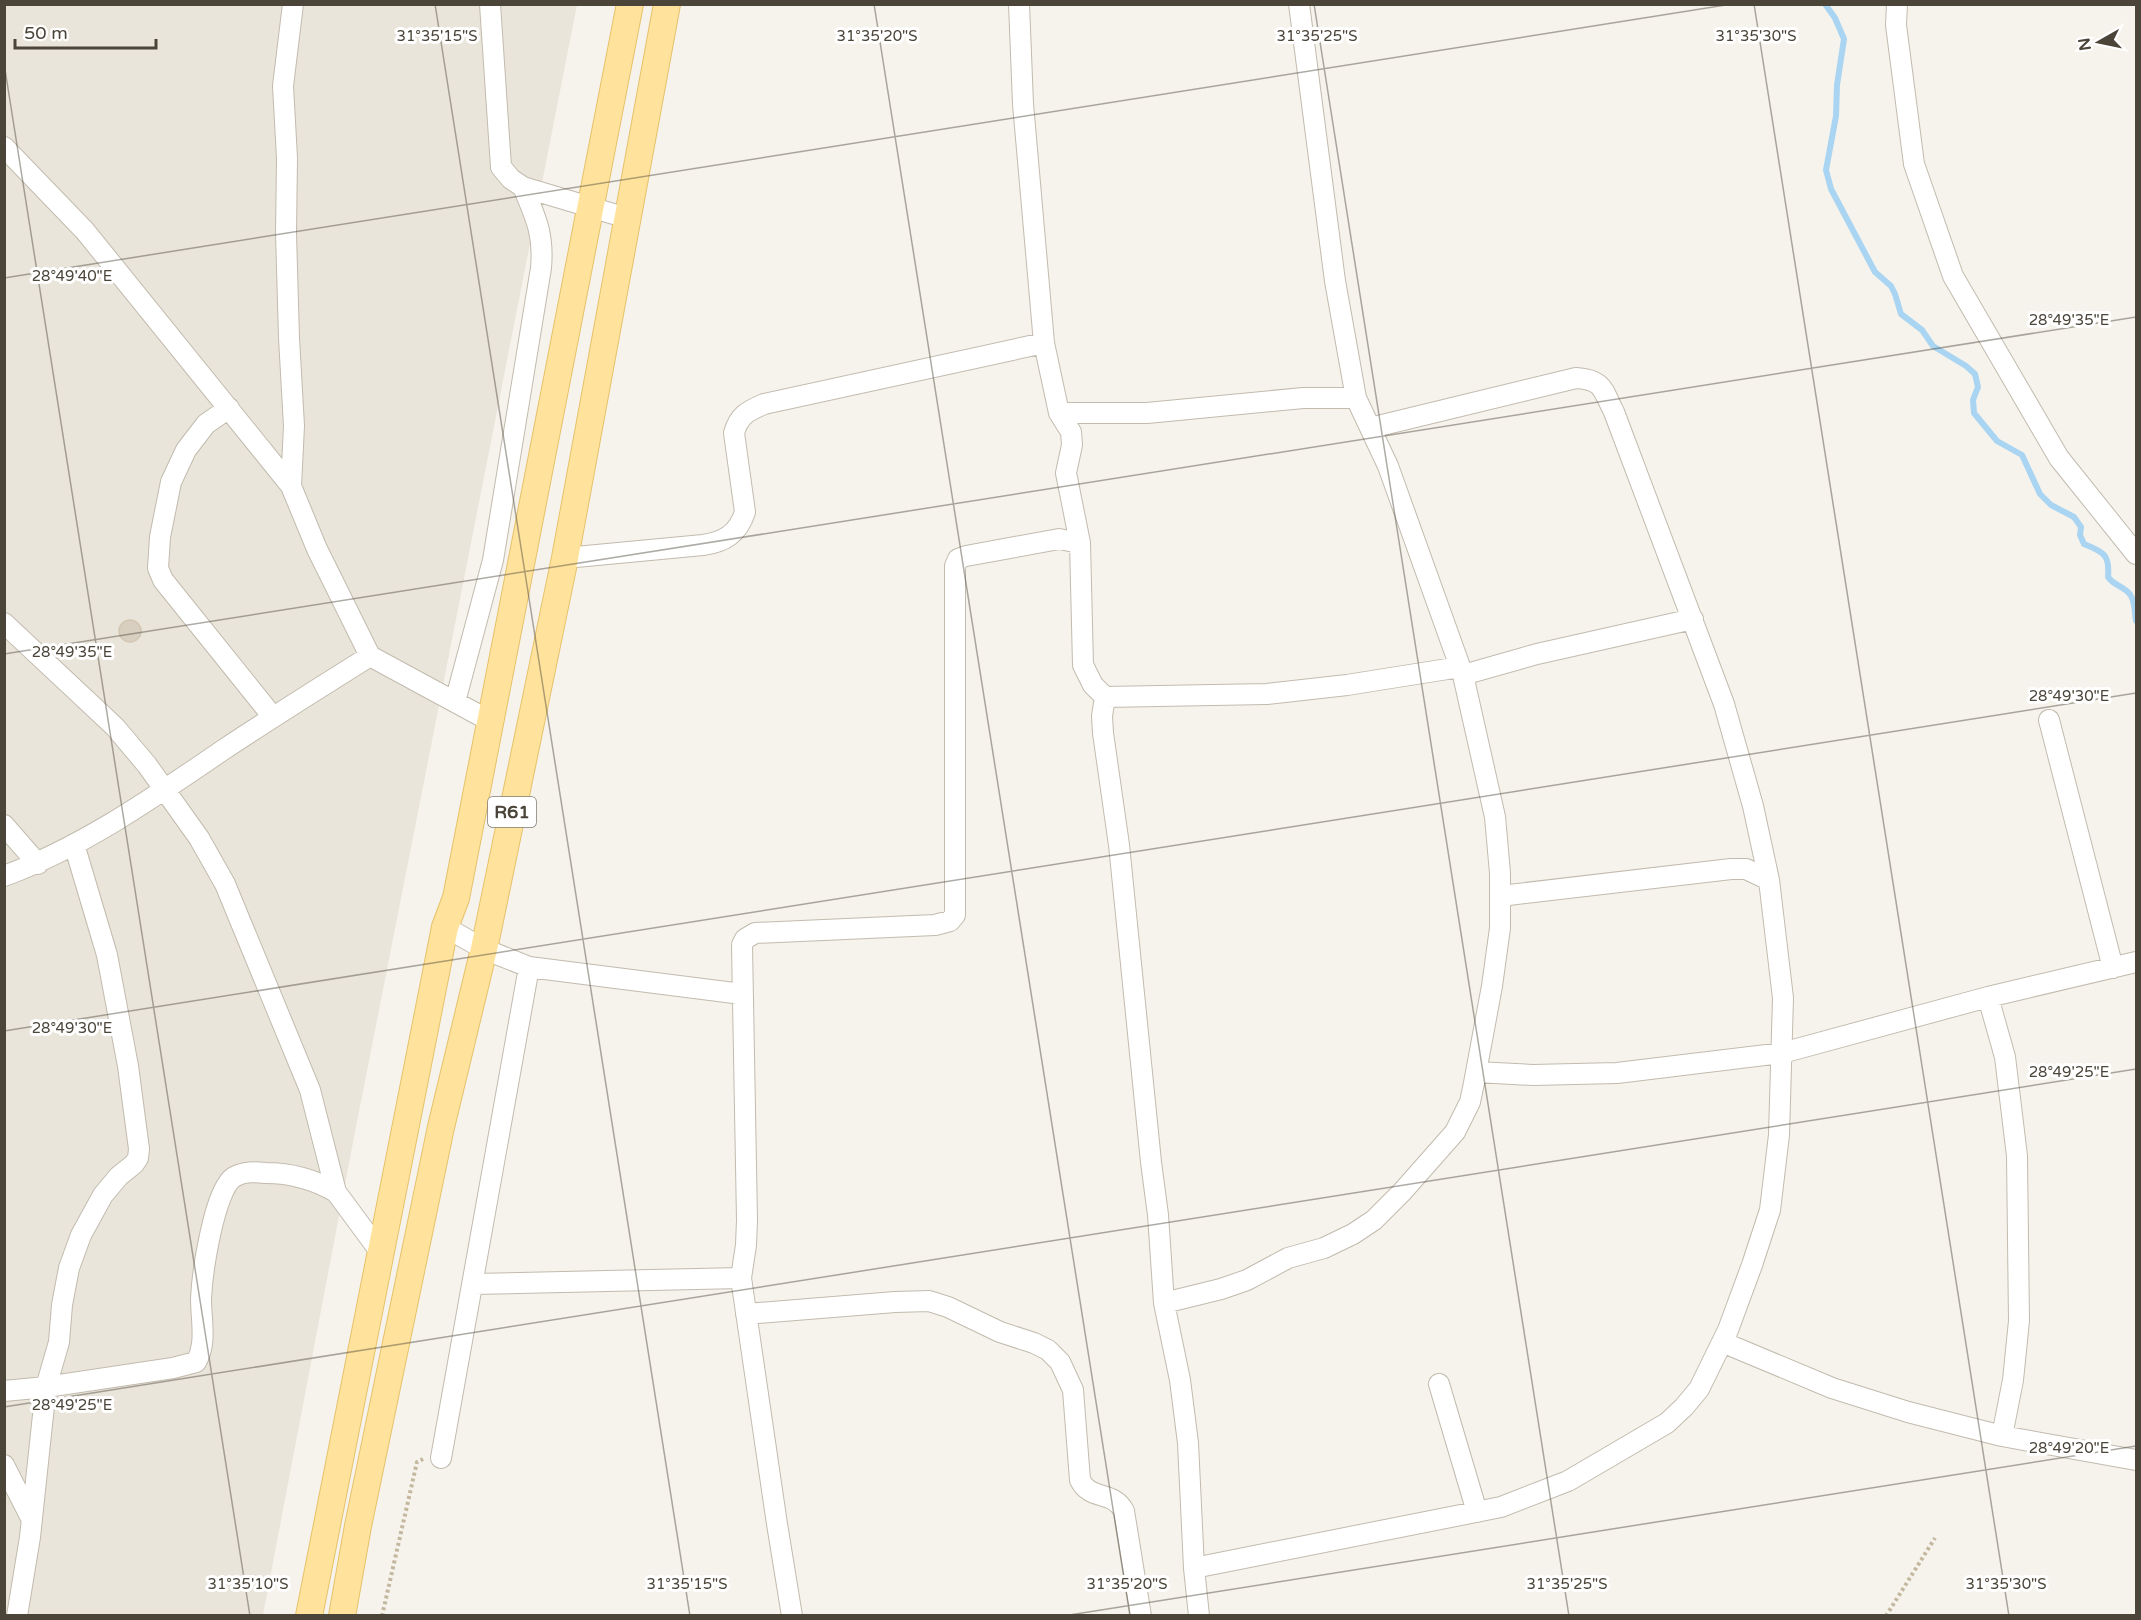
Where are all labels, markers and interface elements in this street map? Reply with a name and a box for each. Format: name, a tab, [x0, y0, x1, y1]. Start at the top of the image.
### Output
scale bar	[15, 12, 156, 50]
north arrow	[2069, 12, 2129, 72]
text: 50 m	[24, 22, 68, 44]
text: 31°35'15"S	[397, 27, 477, 45]
text: 31°35'20"S	[837, 27, 917, 45]
text: 31°35'25"S	[1277, 27, 1357, 45]
text: 31°35'30"S	[1716, 27, 1796, 45]
text: N	[2074, 36, 2096, 52]
text: 28°49'40"E	[32, 267, 112, 285]
text: 28°49'35"E	[2029, 311, 2109, 329]
text: 28°49'35"E	[32, 643, 112, 661]
text: 28°49'30"E	[2029, 687, 2109, 705]
road number: R61	[488, 797, 536, 827]
text: 28°49'30"E	[32, 1019, 112, 1037]
text: 28°49'25"E	[2029, 1063, 2109, 1081]
text: 28°49'25"E	[32, 1396, 112, 1414]
text: 28°49'20"E	[2029, 1439, 2109, 1457]
text: 31°35'10"S	[208, 1575, 288, 1593]
text: 31°35'15"S	[647, 1575, 727, 1593]
text: 31°35'20"S	[1087, 1575, 1167, 1593]
text: 31°35'25"S	[1527, 1575, 1607, 1593]
text: 31°35'30"S	[1966, 1575, 2046, 1593]

